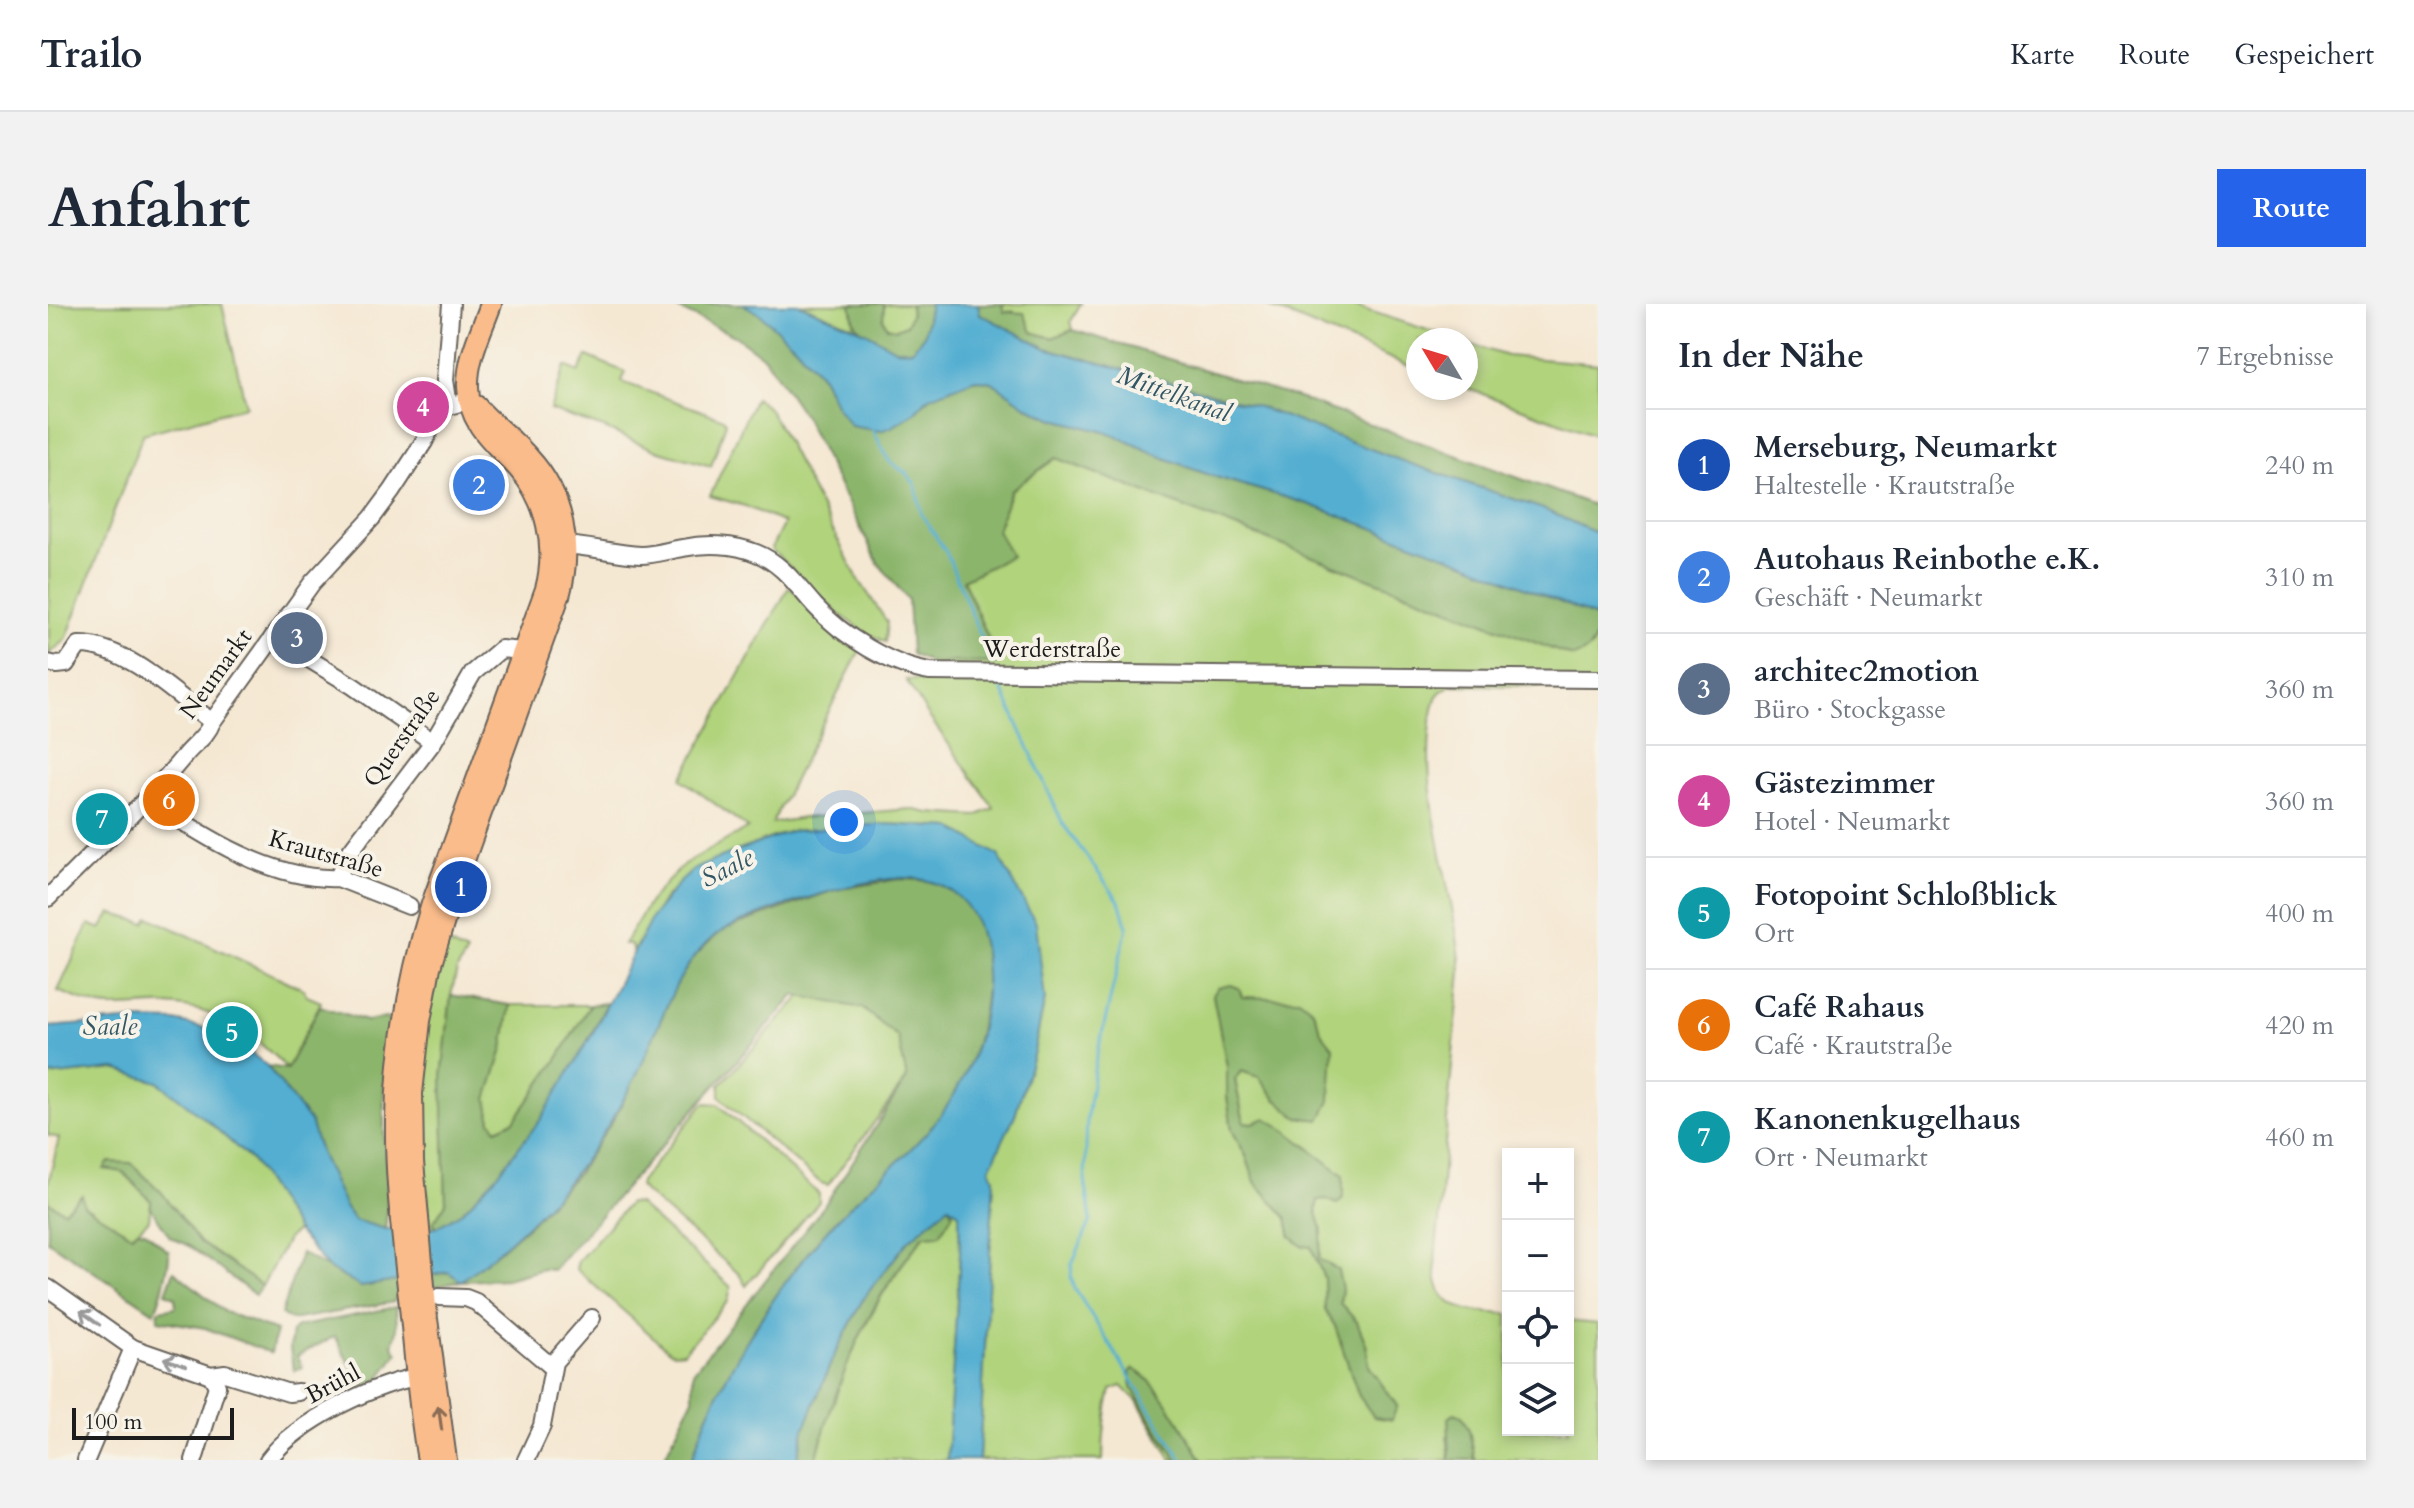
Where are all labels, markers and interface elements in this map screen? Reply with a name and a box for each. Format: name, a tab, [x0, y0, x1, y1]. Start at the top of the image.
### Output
text: Trailo	[40, 29, 142, 81]
text: Karte	[2010, 36, 2075, 74]
text: Route	[2119, 36, 2190, 74]
text: Gespeichert	[2234, 36, 2374, 74]
button: Route	[2217, 169, 2366, 247]
text: Anfahrt	[48, 171, 250, 246]
north arrow	[1406, 328, 1478, 400]
text: In der Nähe	[1678, 333, 1864, 379]
text: 7 Ergebnisse	[2197, 339, 2334, 374]
water label: Mittelkanal	[1112, 357, 1237, 431]
pin: 4	[397, 377, 449, 437]
text: Merseburg, Neumarkt	[1754, 427, 2057, 468]
text: 1	[1697, 448, 1711, 483]
text: 240 m	[2265, 448, 2334, 483]
pin: 2	[453, 455, 505, 515]
text: Haltestelle · Krautstraße	[1754, 468, 2015, 503]
text: Autohaus Reinbothe e.K.	[1754, 539, 2100, 580]
text: 2	[1697, 560, 1711, 595]
text: 310 m	[2265, 560, 2334, 595]
text: Geschäft · Neumarkt	[1754, 580, 1982, 615]
pin: 3	[271, 608, 323, 668]
street label: Neumarkt	[172, 622, 260, 726]
street label: Werderstraße	[982, 633, 1121, 666]
text: architec2motion	[1754, 651, 1979, 692]
text: 3	[1697, 672, 1711, 707]
text: 360 m	[2265, 672, 2334, 707]
street label: Querstraße	[356, 682, 448, 794]
text: Büro · Stockgasse	[1754, 692, 1946, 727]
text: Gästezimmer	[1754, 763, 1935, 804]
pin: 6	[143, 770, 195, 830]
text: 4	[1697, 784, 1711, 819]
text: 360 m	[2265, 784, 2334, 819]
pin: 7	[76, 789, 128, 849]
your location	[824, 802, 864, 842]
text: Hotel · Neumarkt	[1754, 804, 1950, 839]
street label: Krautstraße	[265, 822, 387, 886]
water label: Saale	[695, 840, 760, 896]
pin: 1	[435, 857, 487, 917]
text: Fotopoint Schloßblick	[1754, 875, 2057, 916]
text: 5	[1697, 896, 1711, 931]
text: 400 m	[2265, 896, 2334, 931]
text: Ort	[1754, 916, 1794, 951]
text: Café Rahaus	[1754, 987, 1925, 1028]
pin: 5	[206, 1002, 258, 1062]
text: 6	[1697, 1008, 1711, 1043]
text: 420 m	[2265, 1008, 2334, 1043]
water label: Saale	[83, 1009, 138, 1044]
text: Café · Krautstraße	[1754, 1028, 1953, 1063]
text: Kanonenkugelhaus	[1754, 1099, 2021, 1140]
text: 7	[1697, 1120, 1711, 1155]
text: 460 m	[2265, 1120, 2334, 1155]
text: Ort · Neumarkt	[1754, 1140, 1928, 1175]
map controls	[1502, 1148, 1574, 1436]
button: +	[1502, 1148, 1574, 1220]
button: −	[1502, 1220, 1574, 1292]
button: locate	[1502, 1292, 1574, 1364]
one-way arrow	[80, 1310, 102, 1326]
one-way arrow	[162, 1354, 188, 1369]
street label: Brühl	[300, 1356, 366, 1412]
button: layers	[1502, 1364, 1574, 1436]
scale bar	[72, 1404, 234, 1440]
one-way arrow	[432, 1406, 447, 1431]
text: 100 m	[84, 1407, 142, 1437]

